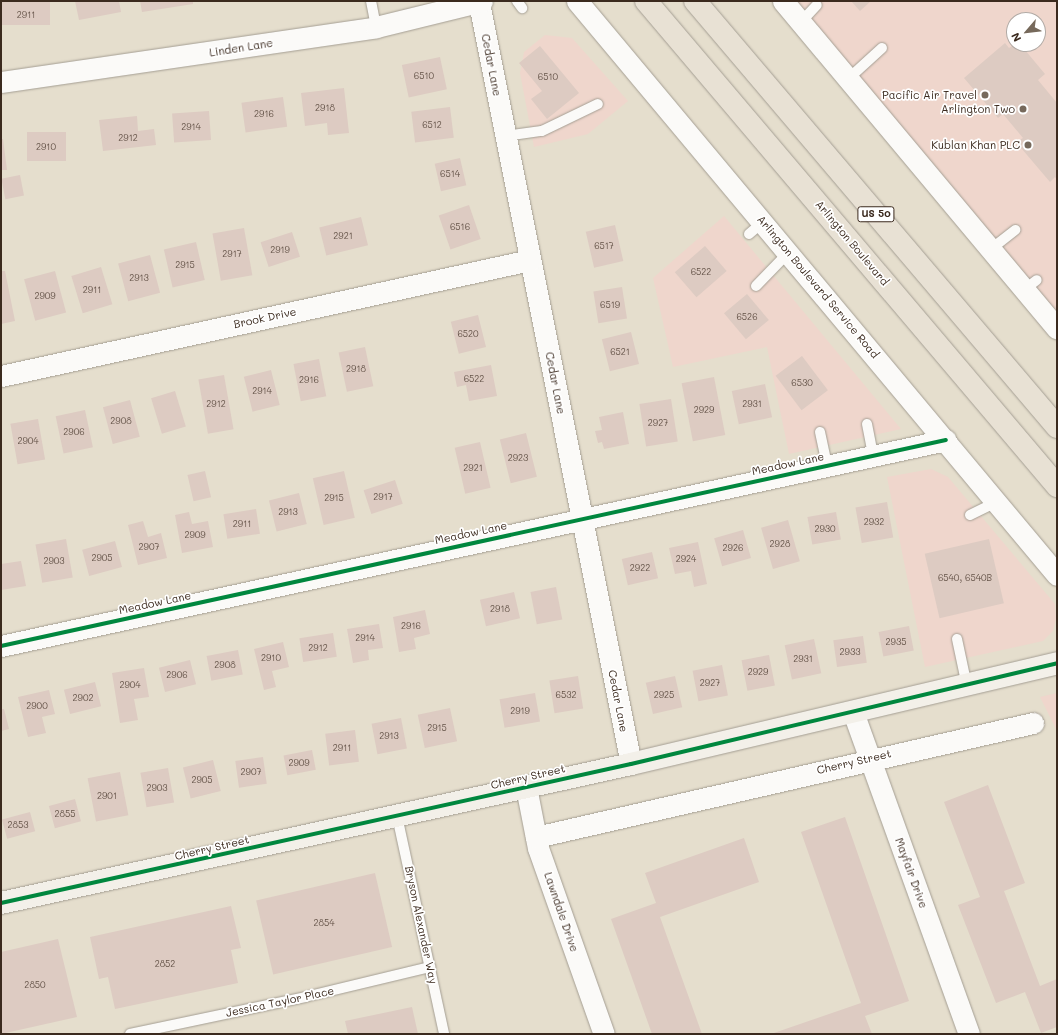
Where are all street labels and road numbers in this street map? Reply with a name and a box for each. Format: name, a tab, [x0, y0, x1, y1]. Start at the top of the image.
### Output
street label: Cedar Lane	[479, 33, 503, 97]
street label: Linden Lane	[208, 36, 274, 60]
street label: Arlington Boulevard	[813, 198, 891, 288]
road number: US 50	[857, 206, 895, 222]
street label: Arlington Boulevard Service Road	[754, 213, 882, 361]
street label: Brook Drive	[232, 305, 298, 331]
street label: Cedar Lane	[543, 351, 567, 415]
street label: Meadow Lane	[751, 450, 825, 478]
street label: Meadow Lane	[434, 519, 508, 547]
street label: Meadow Lane	[118, 589, 192, 617]
street label: Cedar Lane	[606, 669, 630, 733]
street label: Cherry Street	[815, 747, 893, 777]
street label: Cherry Street	[489, 762, 567, 792]
street label: Cherry Street	[173, 833, 251, 863]
street label: Mayfair Drive	[892, 836, 930, 910]
street label: Bryson Alexander Way	[402, 865, 440, 985]
street label: Lawndale Drive	[541, 870, 581, 954]
street label: Jessica Taylor Place	[225, 984, 335, 1020]

